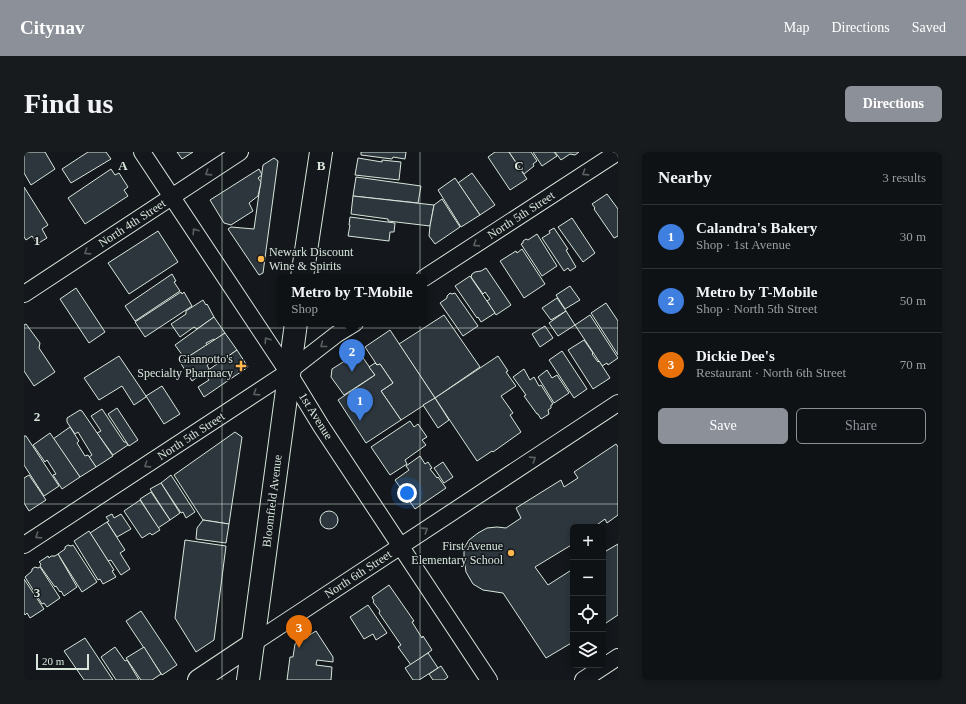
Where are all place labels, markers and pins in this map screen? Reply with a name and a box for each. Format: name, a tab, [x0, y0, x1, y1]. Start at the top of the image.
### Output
place label: Newark Discount Wine & Spirits	[269, 245, 354, 273]
marker: Newark Discount Wine & Spirits	[256, 254, 266, 264]
pin: 2	[339, 339, 365, 372]
place label: Giannotto's Specialty Pharmacy	[137, 352, 233, 380]
marker: Giannotto's Specialty Pharmacy	[236, 361, 246, 371]
pin: 1	[347, 388, 373, 421]
place label: First Avenue Elementary School	[411, 539, 504, 567]
marker: First Avenue Elementary School	[506, 548, 516, 558]
pin: 3	[286, 615, 312, 648]

